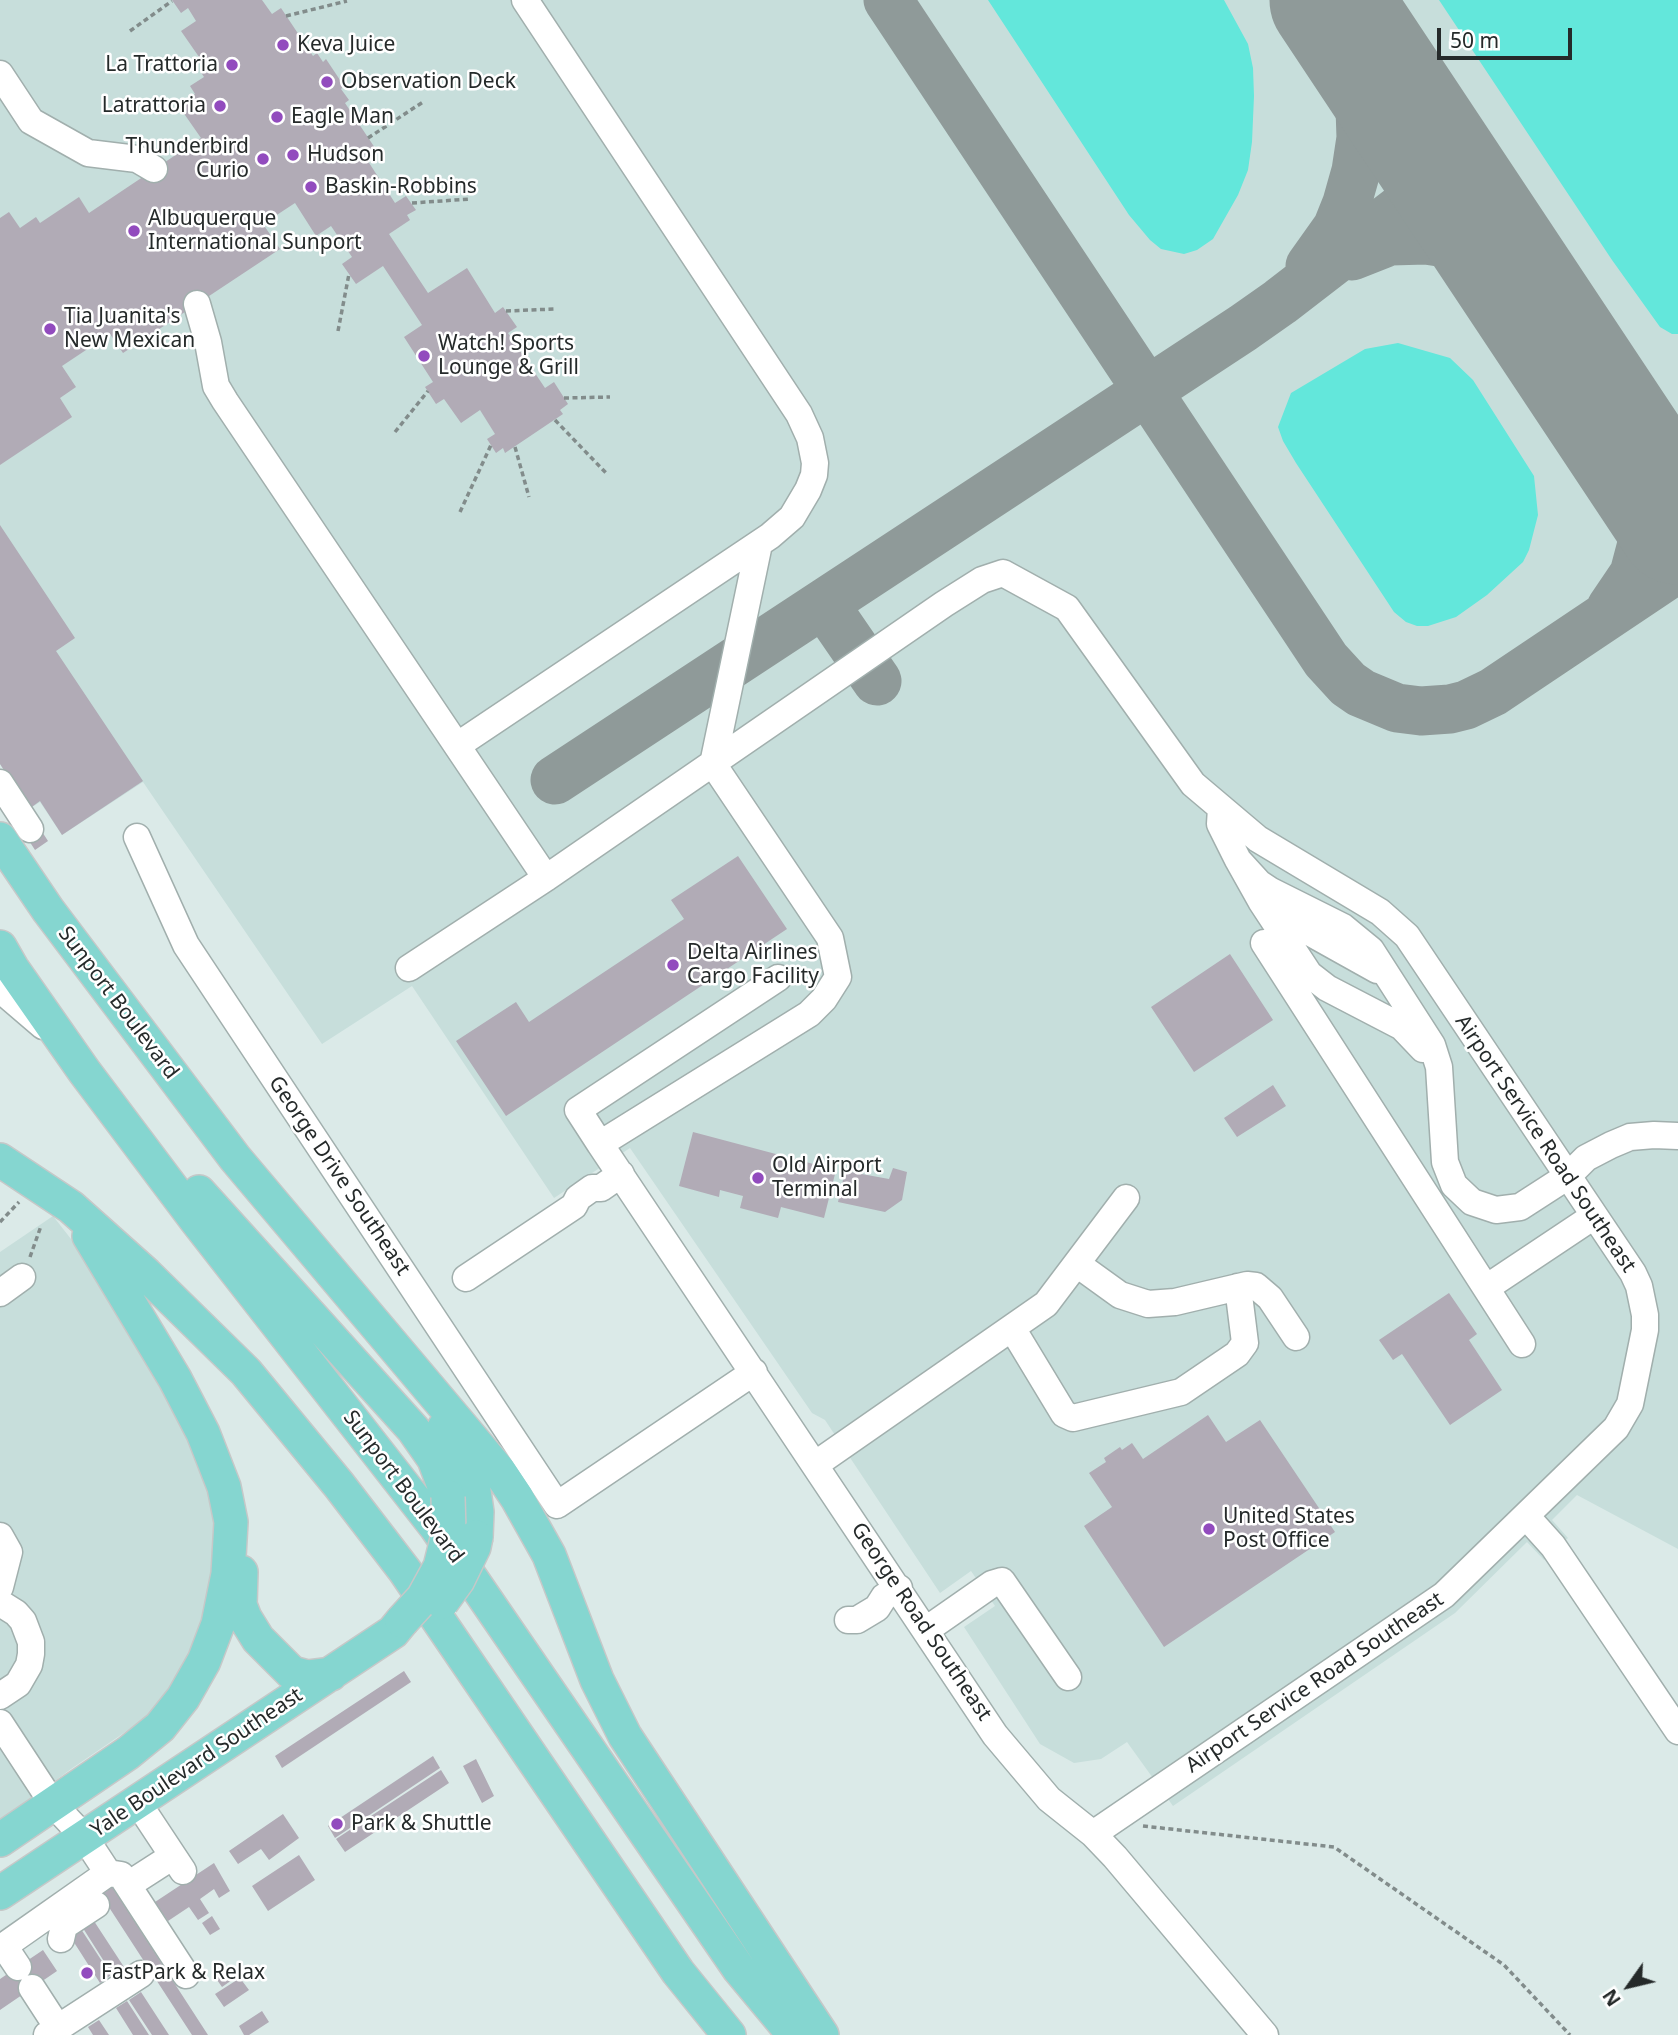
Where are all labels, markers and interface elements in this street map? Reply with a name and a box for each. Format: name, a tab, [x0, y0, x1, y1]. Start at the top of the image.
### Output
scale bar	[1440, 14, 1575, 58]
text: 50 m	[1450, 26, 1499, 54]
place label: Keva Juice	[297, 32, 395, 58]
marker: Keva Juice	[275, 37, 291, 53]
place label: La Trattoria	[105, 52, 218, 78]
marker: La Trattoria	[224, 57, 240, 73]
place label: Observation Deck	[341, 69, 516, 95]
marker: Observation Deck	[319, 74, 335, 90]
place label: Latrattoria	[102, 93, 206, 119]
marker: Latrattoria	[212, 98, 228, 114]
place label: Eagle Man	[291, 104, 394, 130]
marker: Eagle Man	[269, 109, 285, 125]
place label: Thunderbird Curio	[125, 134, 249, 184]
place label: Hudson	[307, 142, 384, 168]
marker: Hudson	[285, 147, 301, 163]
marker: Thunderbird Curio	[255, 151, 271, 167]
place label: Baskin-Robbins	[325, 174, 477, 200]
marker: Baskin-Robbins	[303, 179, 319, 195]
place label: Albuquerque International Sunport	[148, 206, 362, 256]
marker: Albuquerque International Sunport	[126, 223, 142, 239]
place label: Tia Juanita's New Mexican	[64, 304, 195, 354]
marker: Tia Juanita's New Mexican	[42, 321, 58, 337]
place label: Watch! Sports Lounge & Grill	[438, 331, 579, 381]
marker: Watch! Sports Lounge & Grill	[416, 348, 432, 364]
street label: Sunport Boulevard	[52, 922, 184, 1084]
place label: Delta Airlines Cargo Facility	[687, 940, 819, 990]
marker: Delta Airlines Cargo Facility	[665, 957, 681, 973]
street label: Airport Service Road Southeast	[1449, 1010, 1641, 1278]
street label: George Drive Southeast	[263, 1072, 415, 1280]
place label: Old Airport Terminal	[772, 1153, 882, 1203]
marker: Old Airport Terminal	[750, 1170, 766, 1186]
street label: Sunport Boulevard	[337, 1406, 469, 1568]
place label: United States Post Office	[1223, 1504, 1355, 1554]
street label: George Road Southeast	[845, 1518, 997, 1726]
marker: United States Post Office	[1201, 1521, 1217, 1537]
street label: Airport Service Road Southeast	[1181, 1587, 1449, 1779]
street label: Yale Boulevard Southeast	[86, 1683, 308, 1843]
place label: Park & Shuttle	[351, 1811, 492, 1837]
marker: Park & Shuttle	[329, 1816, 345, 1832]
north arrow	[1594, 1951, 1664, 2021]
place label: FastPark & Relax	[101, 1960, 265, 1986]
marker: FastPark & Relax	[79, 1965, 95, 1981]
text: N	[1596, 1984, 1627, 2011]

